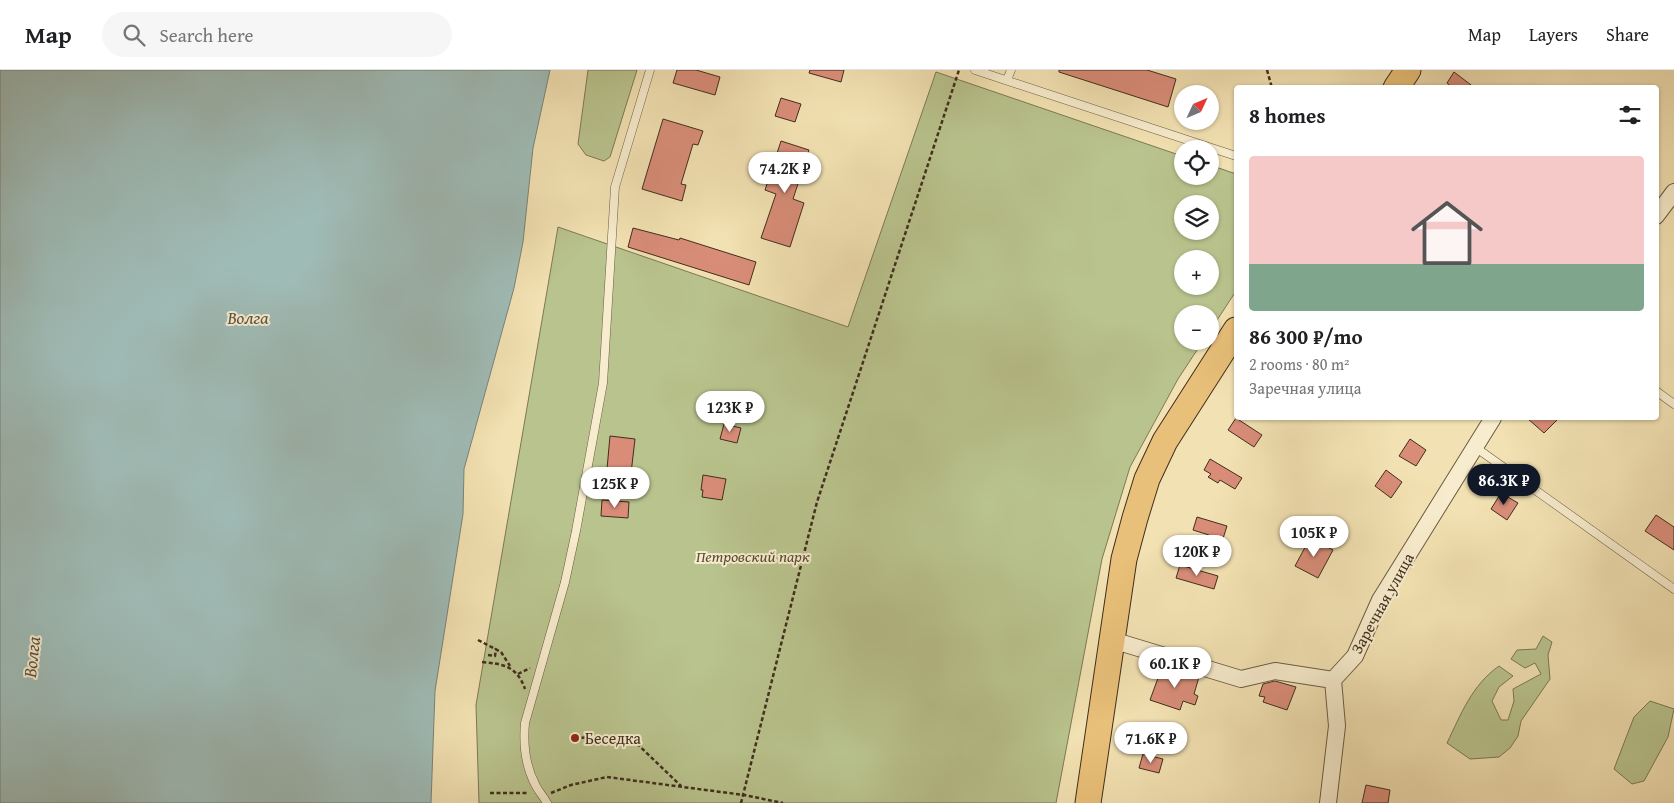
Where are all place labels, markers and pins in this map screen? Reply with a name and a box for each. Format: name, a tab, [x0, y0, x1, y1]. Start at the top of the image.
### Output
pin: 74.2K ₽	[739, 152, 831, 194]
pin: 123K ₽	[689, 390, 771, 433]
pin: 86.3K ₽	[1458, 464, 1550, 506]
pin: 125K ₽	[574, 466, 656, 509]
pin: 105K ₽	[1273, 516, 1355, 558]
pin: 120K ₽	[1156, 534, 1238, 577]
pin: 60.1K ₽	[1129, 646, 1221, 689]
pin: 71.6K ₽	[1105, 722, 1197, 764]
place label: Беседка	[585, 726, 641, 750]
marker: Беседка	[569, 732, 581, 744]

